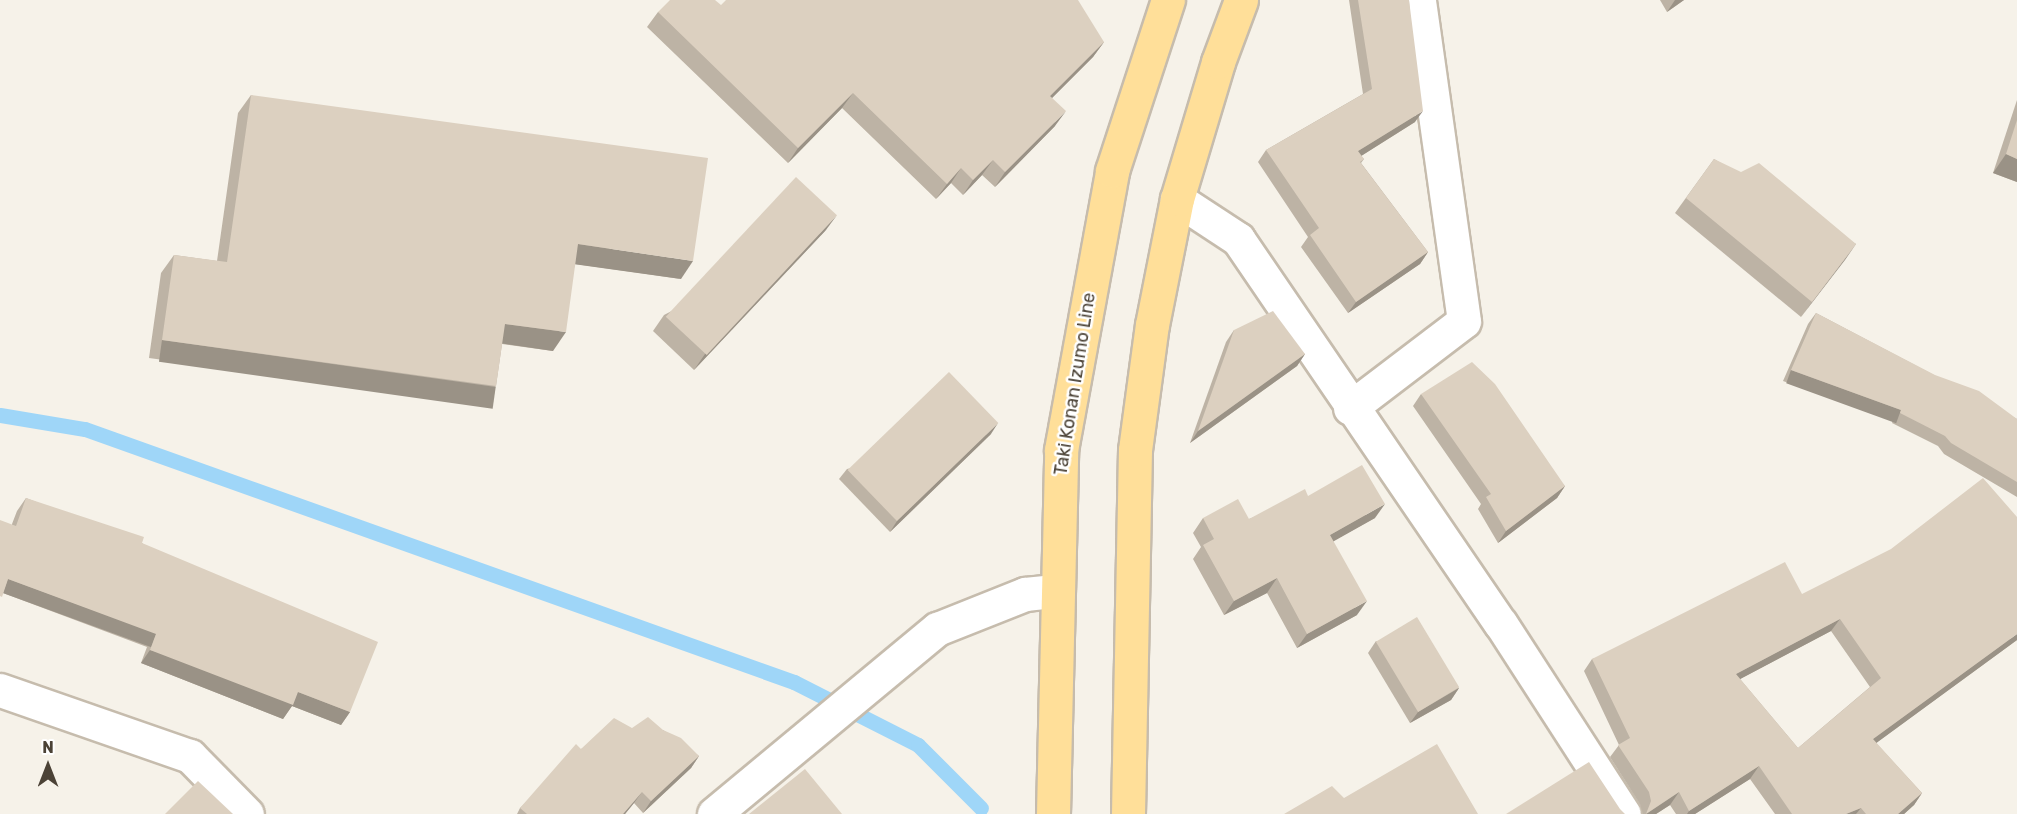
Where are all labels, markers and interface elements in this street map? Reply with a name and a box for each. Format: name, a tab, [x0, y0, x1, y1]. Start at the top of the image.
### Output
street label: Taki Konan Izumo Line	[1050, 291, 1100, 477]
north arrow	[18, 736, 78, 796]
text: N	[42, 738, 54, 757]

